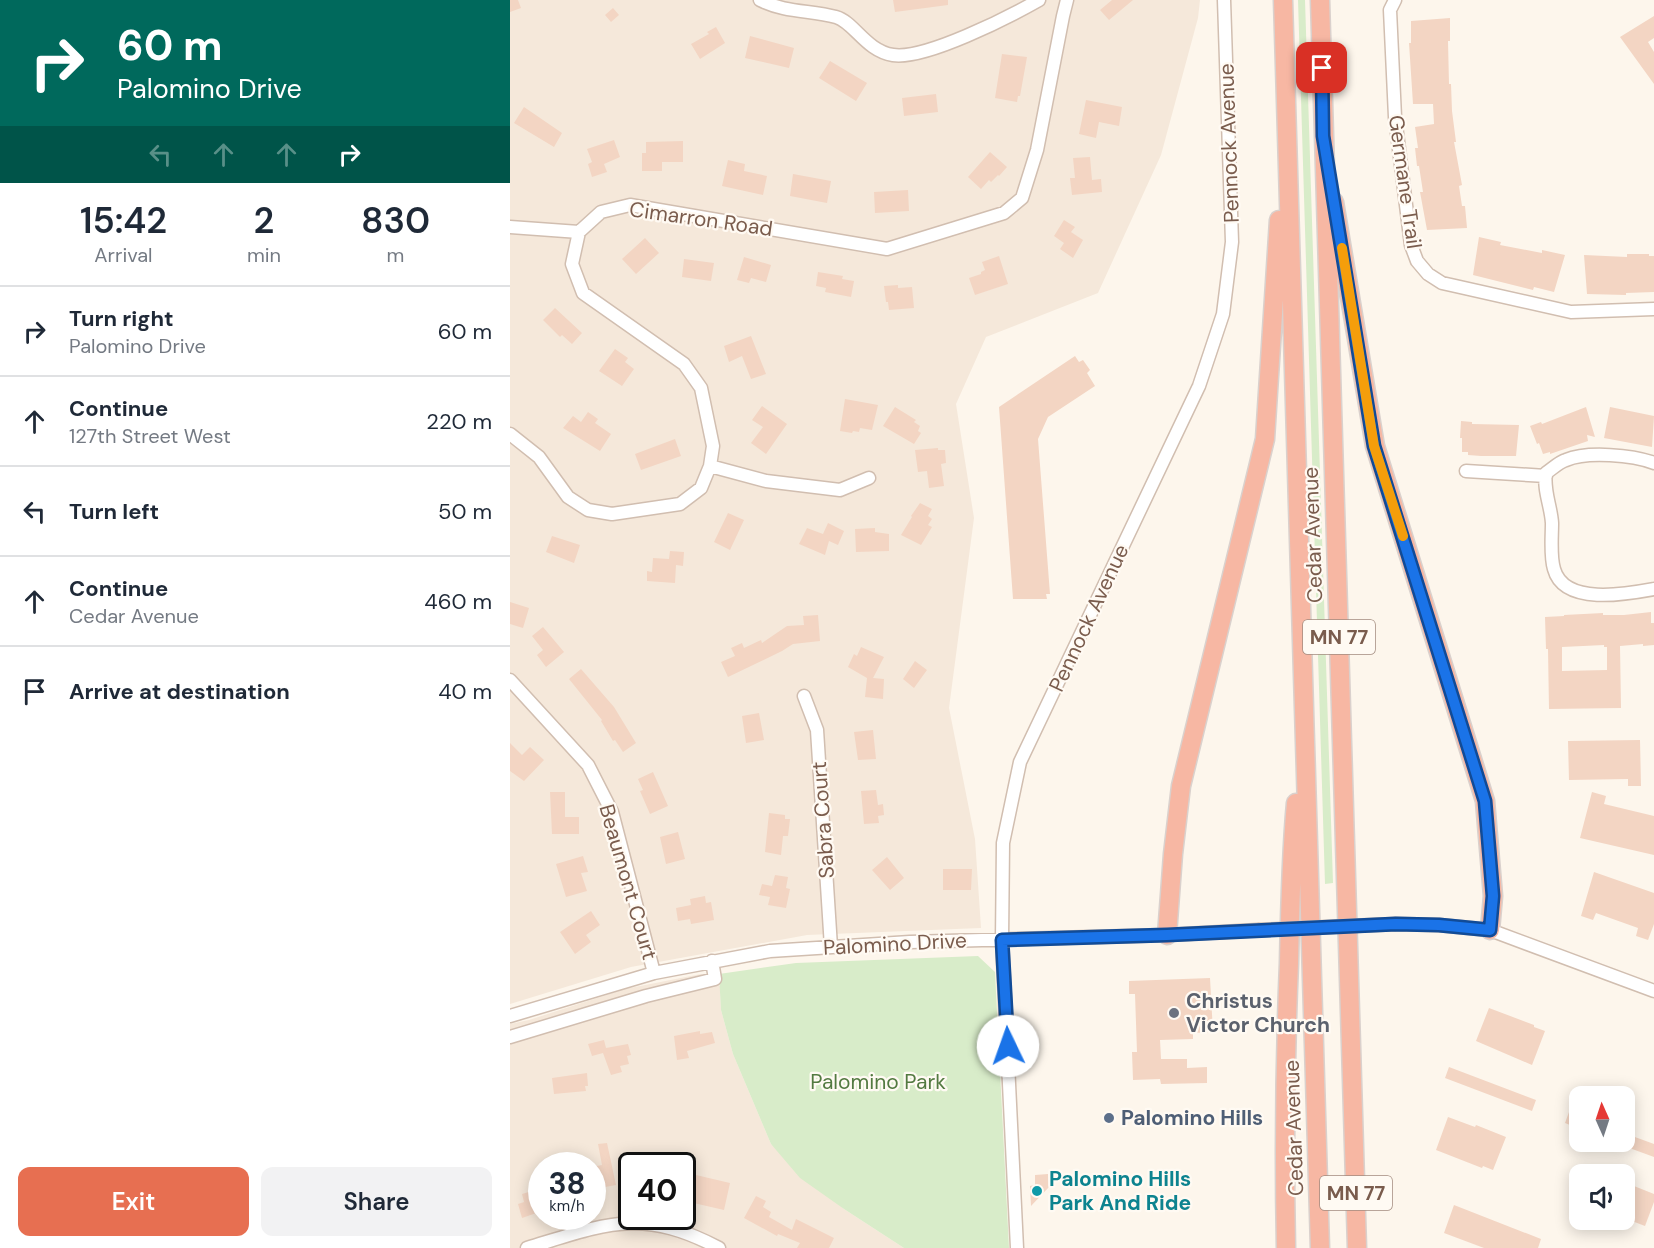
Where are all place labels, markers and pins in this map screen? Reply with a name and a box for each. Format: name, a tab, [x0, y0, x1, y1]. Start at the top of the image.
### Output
pin	[1296, 42, 1347, 93]
place label: Christus Victor Church	[1186, 987, 1330, 1039]
marker: Christus Victor Church	[1167, 1006, 1181, 1020]
place label: Palomino Hills	[1121, 1104, 1263, 1132]
marker: Palomino Hills	[1102, 1111, 1116, 1125]
place label: Palomino Hills Park And Ride	[1049, 1165, 1191, 1217]
marker: Palomino Hills Park And Ride	[1030, 1184, 1044, 1198]

